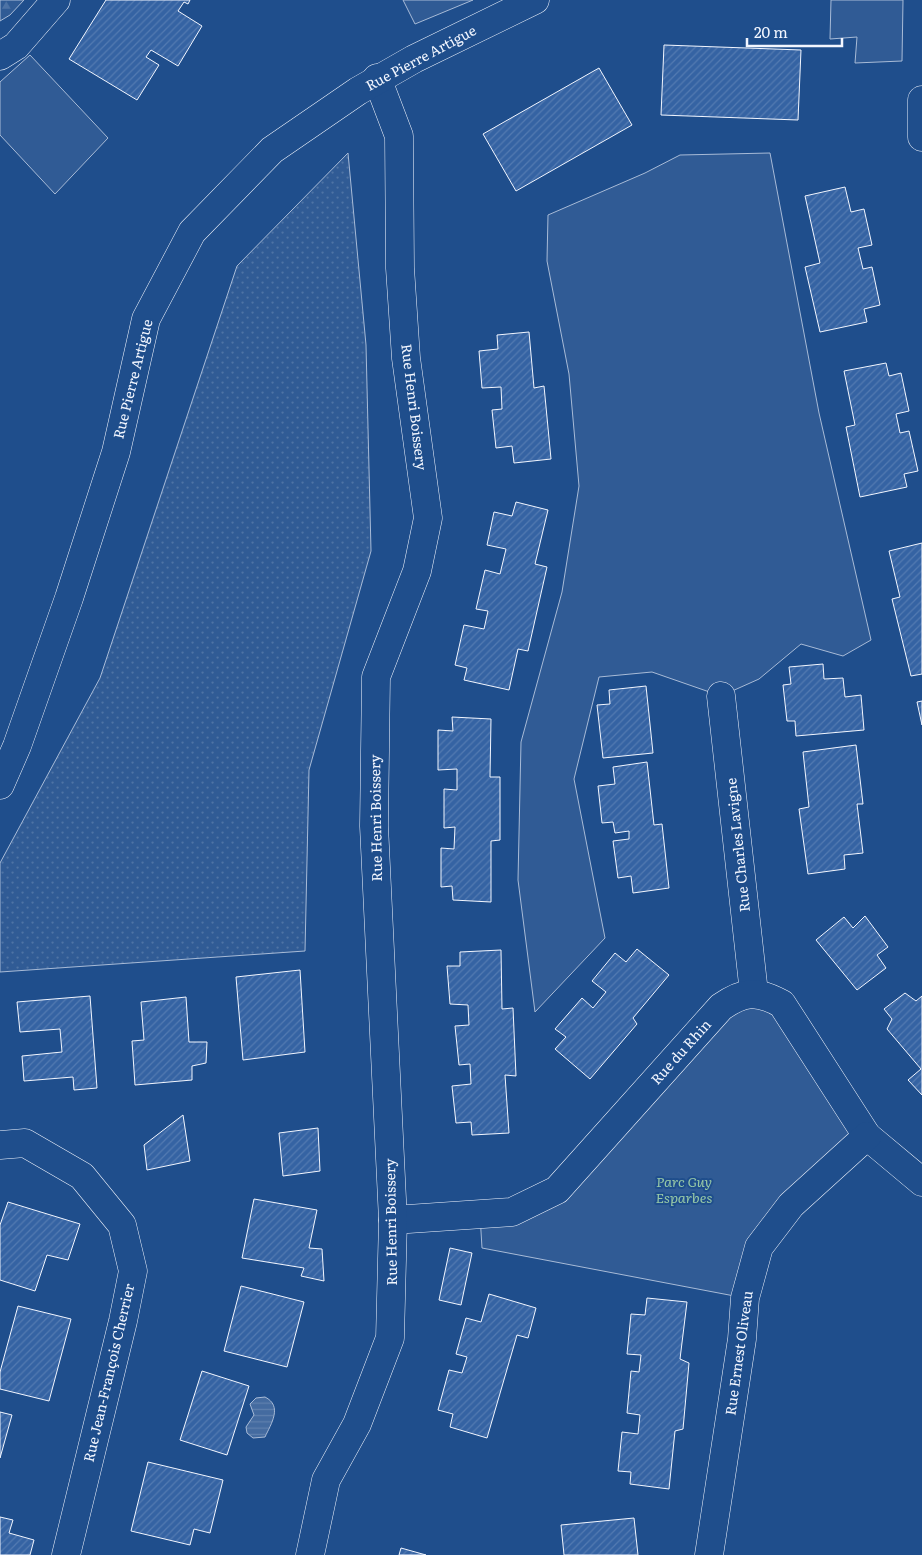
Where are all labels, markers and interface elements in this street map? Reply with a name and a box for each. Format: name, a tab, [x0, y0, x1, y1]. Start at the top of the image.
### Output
scale bar	[747, 15, 842, 47]
street label: Rue Pierre Artigue	[362, 19, 479, 95]
text: 20 m	[754, 20, 788, 43]
street label: Rue Pierre Artigue	[107, 317, 157, 441]
street label: Rue Henri Boissery	[397, 343, 433, 472]
street label: Rue Henri Boissery	[364, 753, 386, 882]
street label: Rue Charles Lavigne	[720, 777, 754, 913]
street label: Rue du Rhin	[645, 1014, 715, 1088]
street label: Rue Henri Boissery	[379, 1157, 401, 1286]
park label: Parc Guy Esparbes	[655, 1171, 713, 1207]
street label: Rue Jean-François Cherrier	[78, 1281, 138, 1464]
street label: Rue Ernest Oliveau	[719, 1289, 757, 1416]

